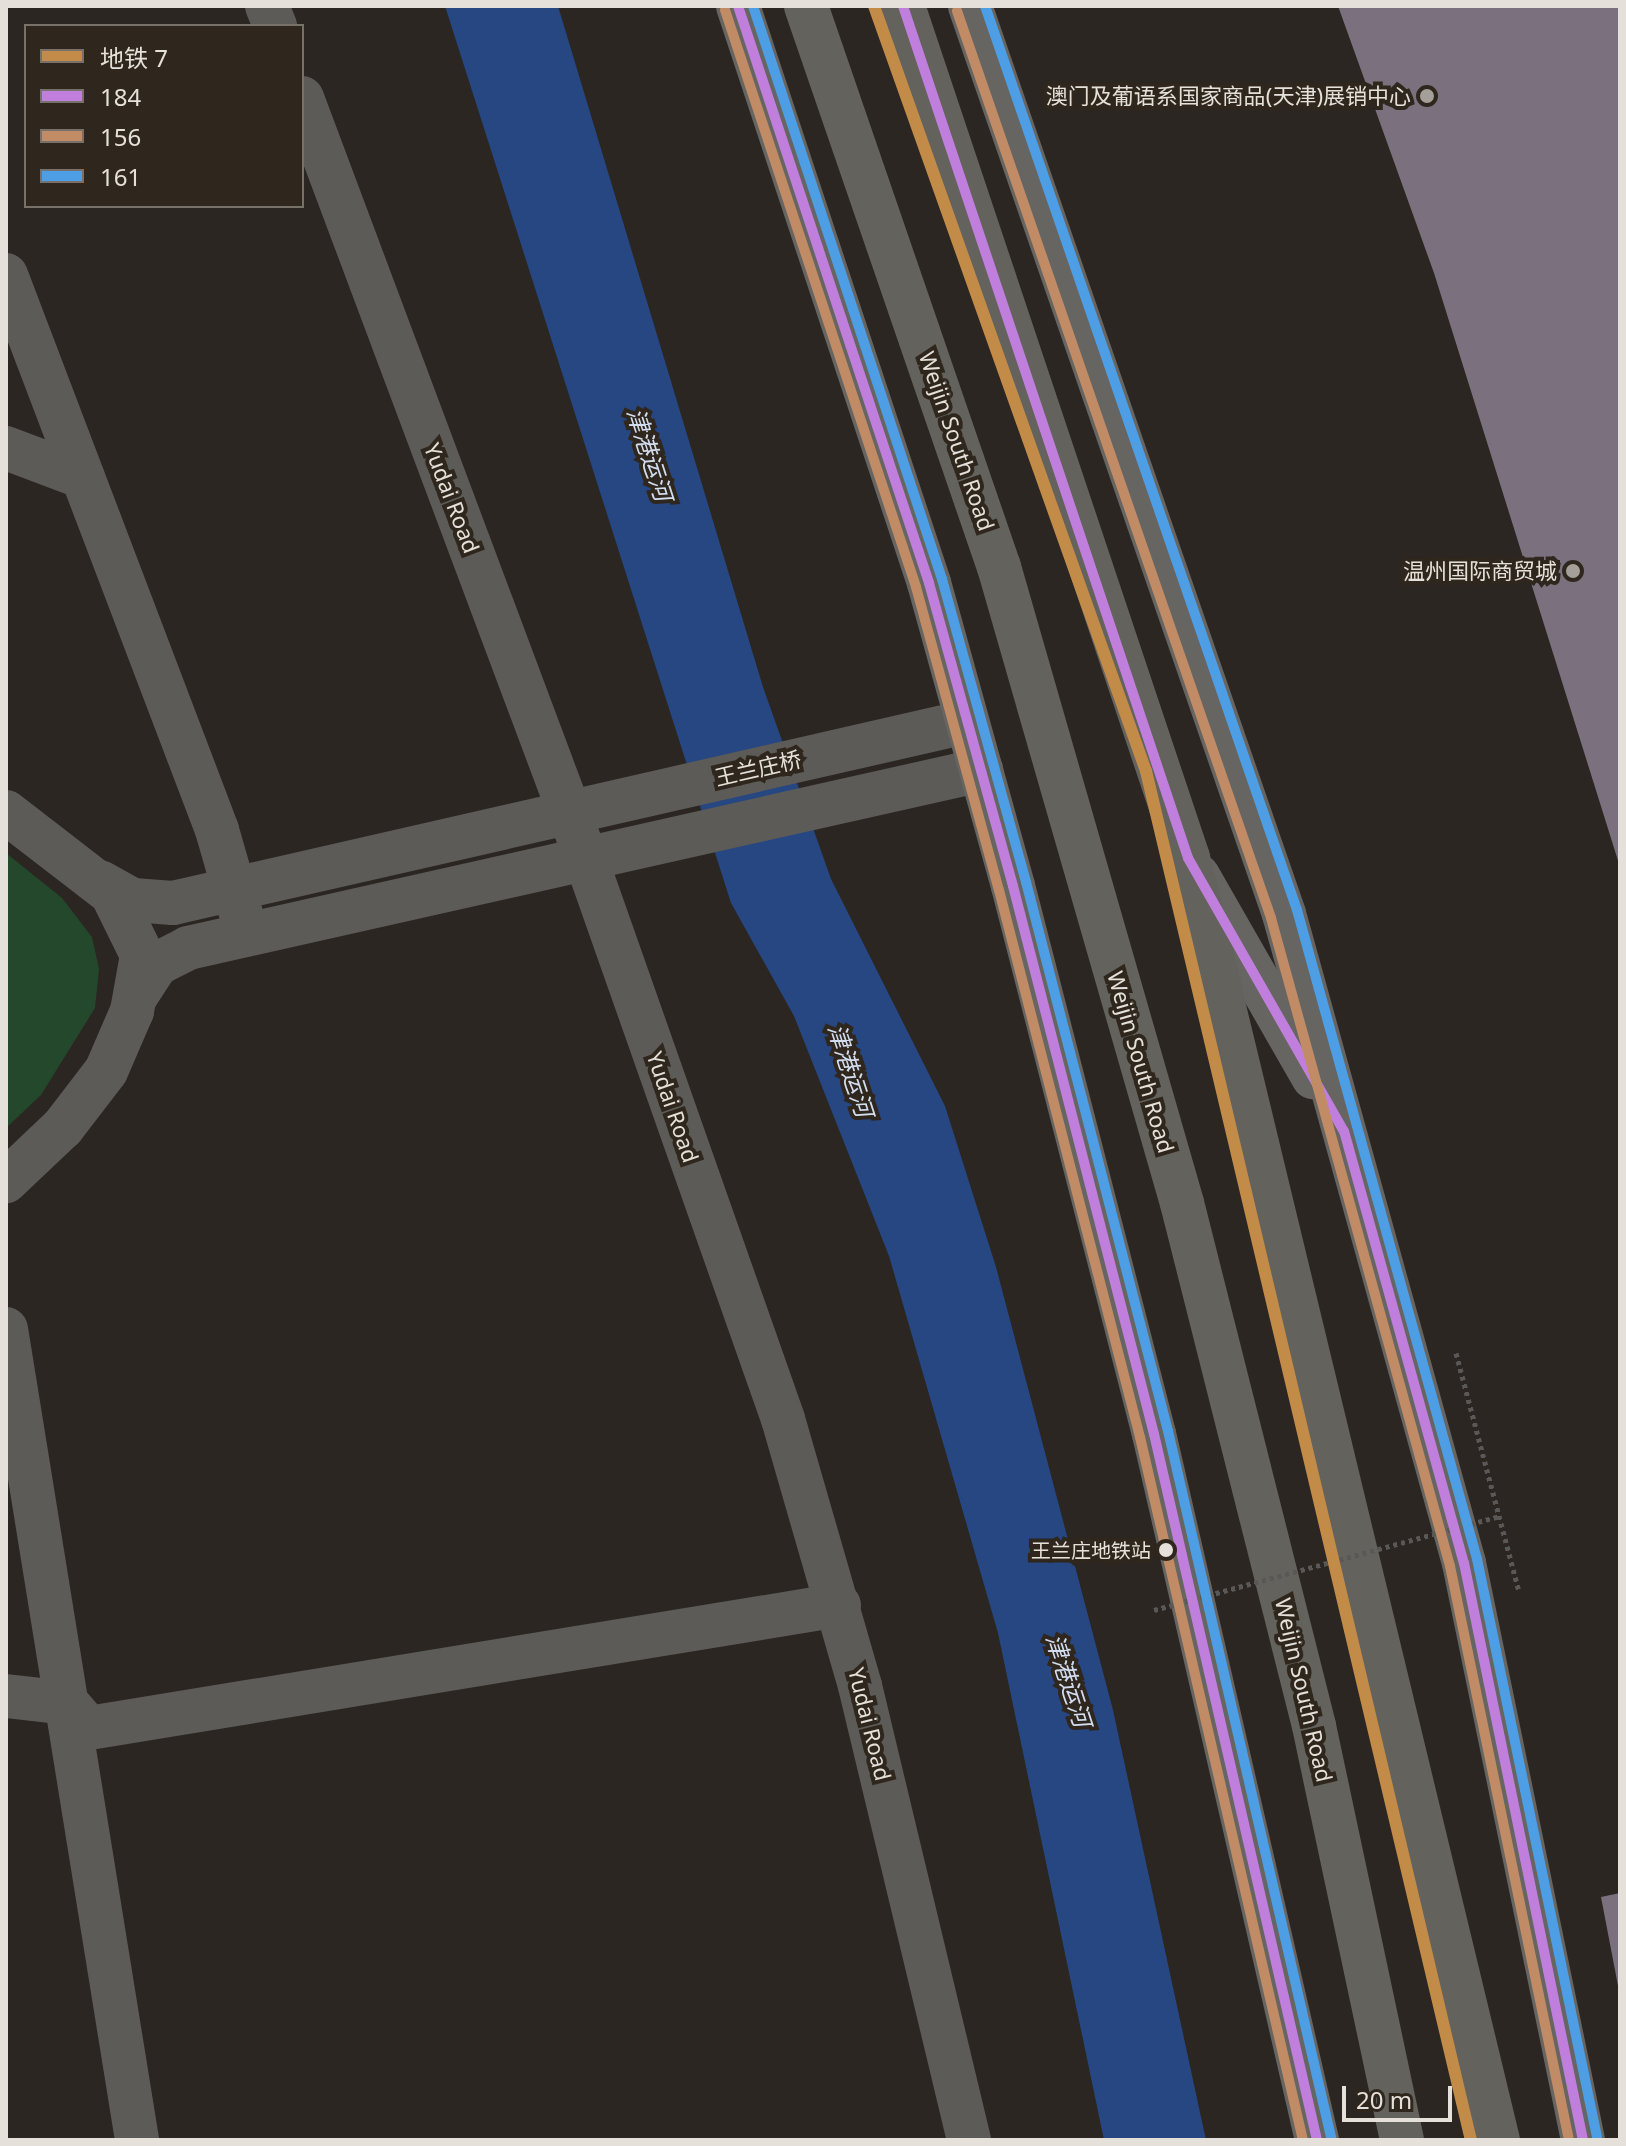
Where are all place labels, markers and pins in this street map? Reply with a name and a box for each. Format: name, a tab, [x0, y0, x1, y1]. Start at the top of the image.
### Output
place label: 澳门及葡语系国家商品(天津)展销中心	[1046, 83, 1411, 109]
marker: 澳门及葡语系国家商品(天津)展销中心	[1418, 87, 1436, 105]
place label: 温州国际商贸城	[1403, 558, 1557, 584]
marker: 温州国际商贸城	[1564, 562, 1582, 580]
place label: 王兰庄地铁站	[1031, 1538, 1151, 1562]
marker: 王兰庄地铁站	[1158, 1542, 1174, 1558]

